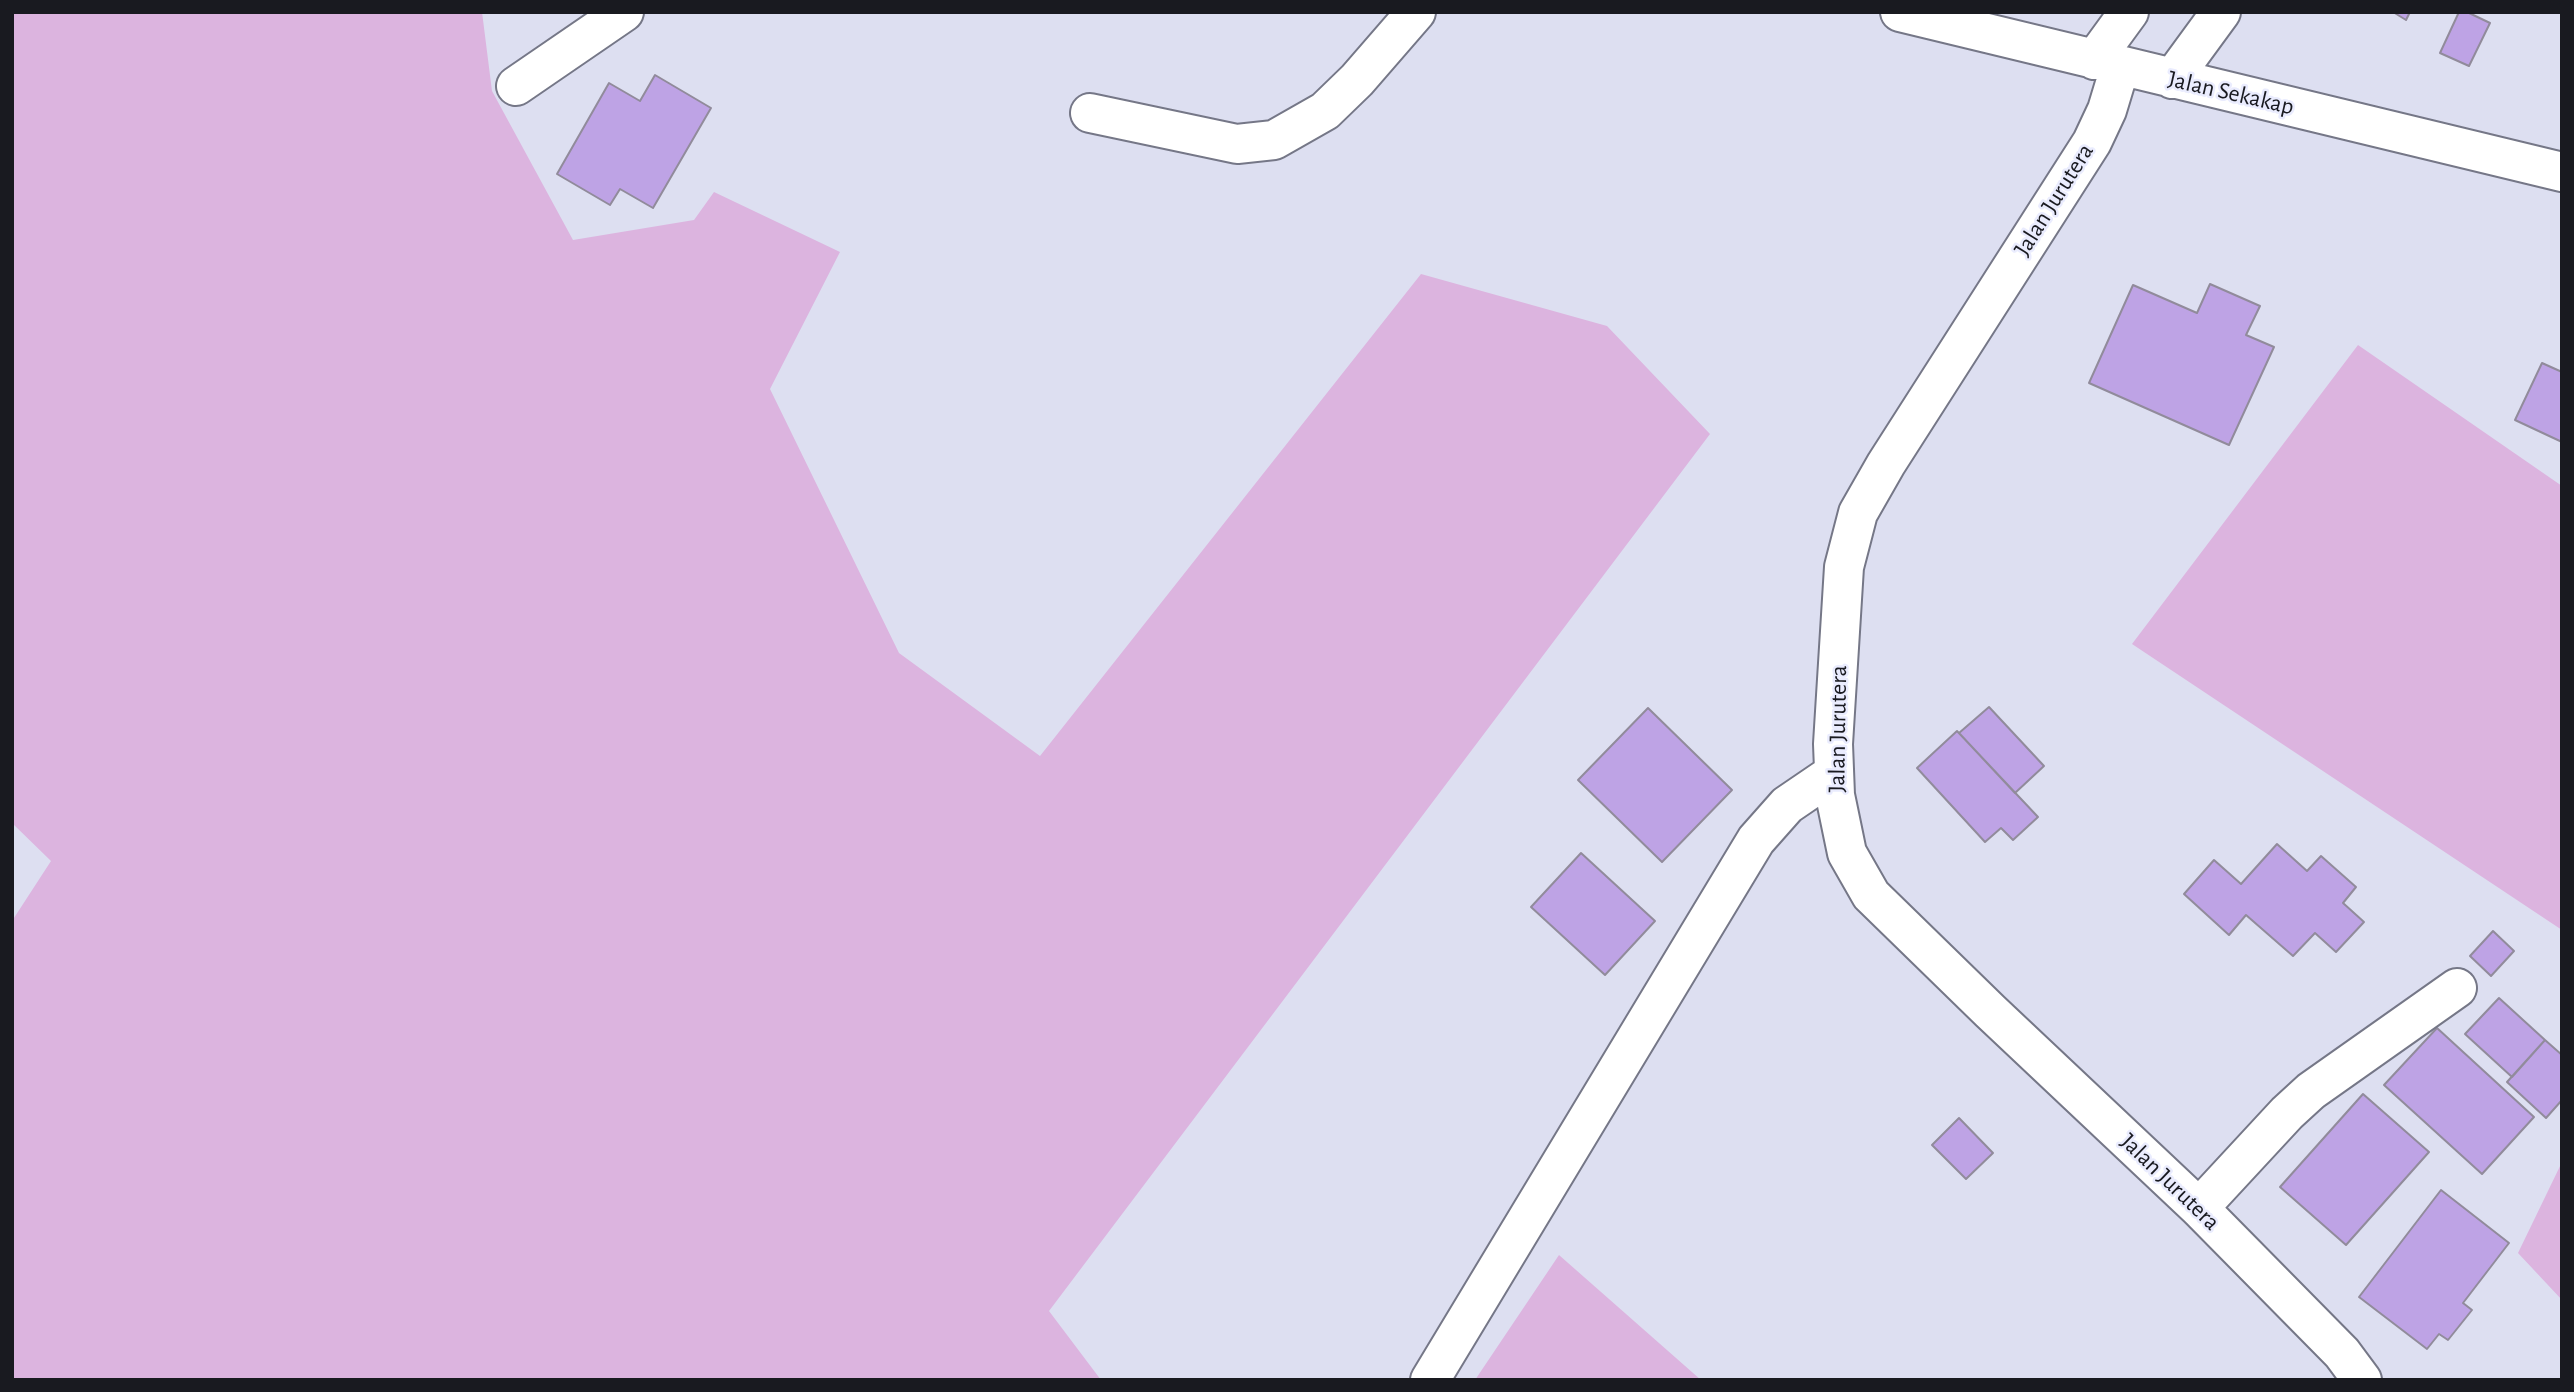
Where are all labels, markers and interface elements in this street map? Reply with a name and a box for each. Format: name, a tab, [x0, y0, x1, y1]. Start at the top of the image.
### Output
street label: Jalan Sekakap	[2165, 65, 2297, 121]
street label: Jalan Jurutera	[2008, 138, 2100, 262]
street label: Jalan Jurutera	[1822, 665, 1854, 793]
street label: Jalan Jurutera	[2114, 1127, 2226, 1237]

